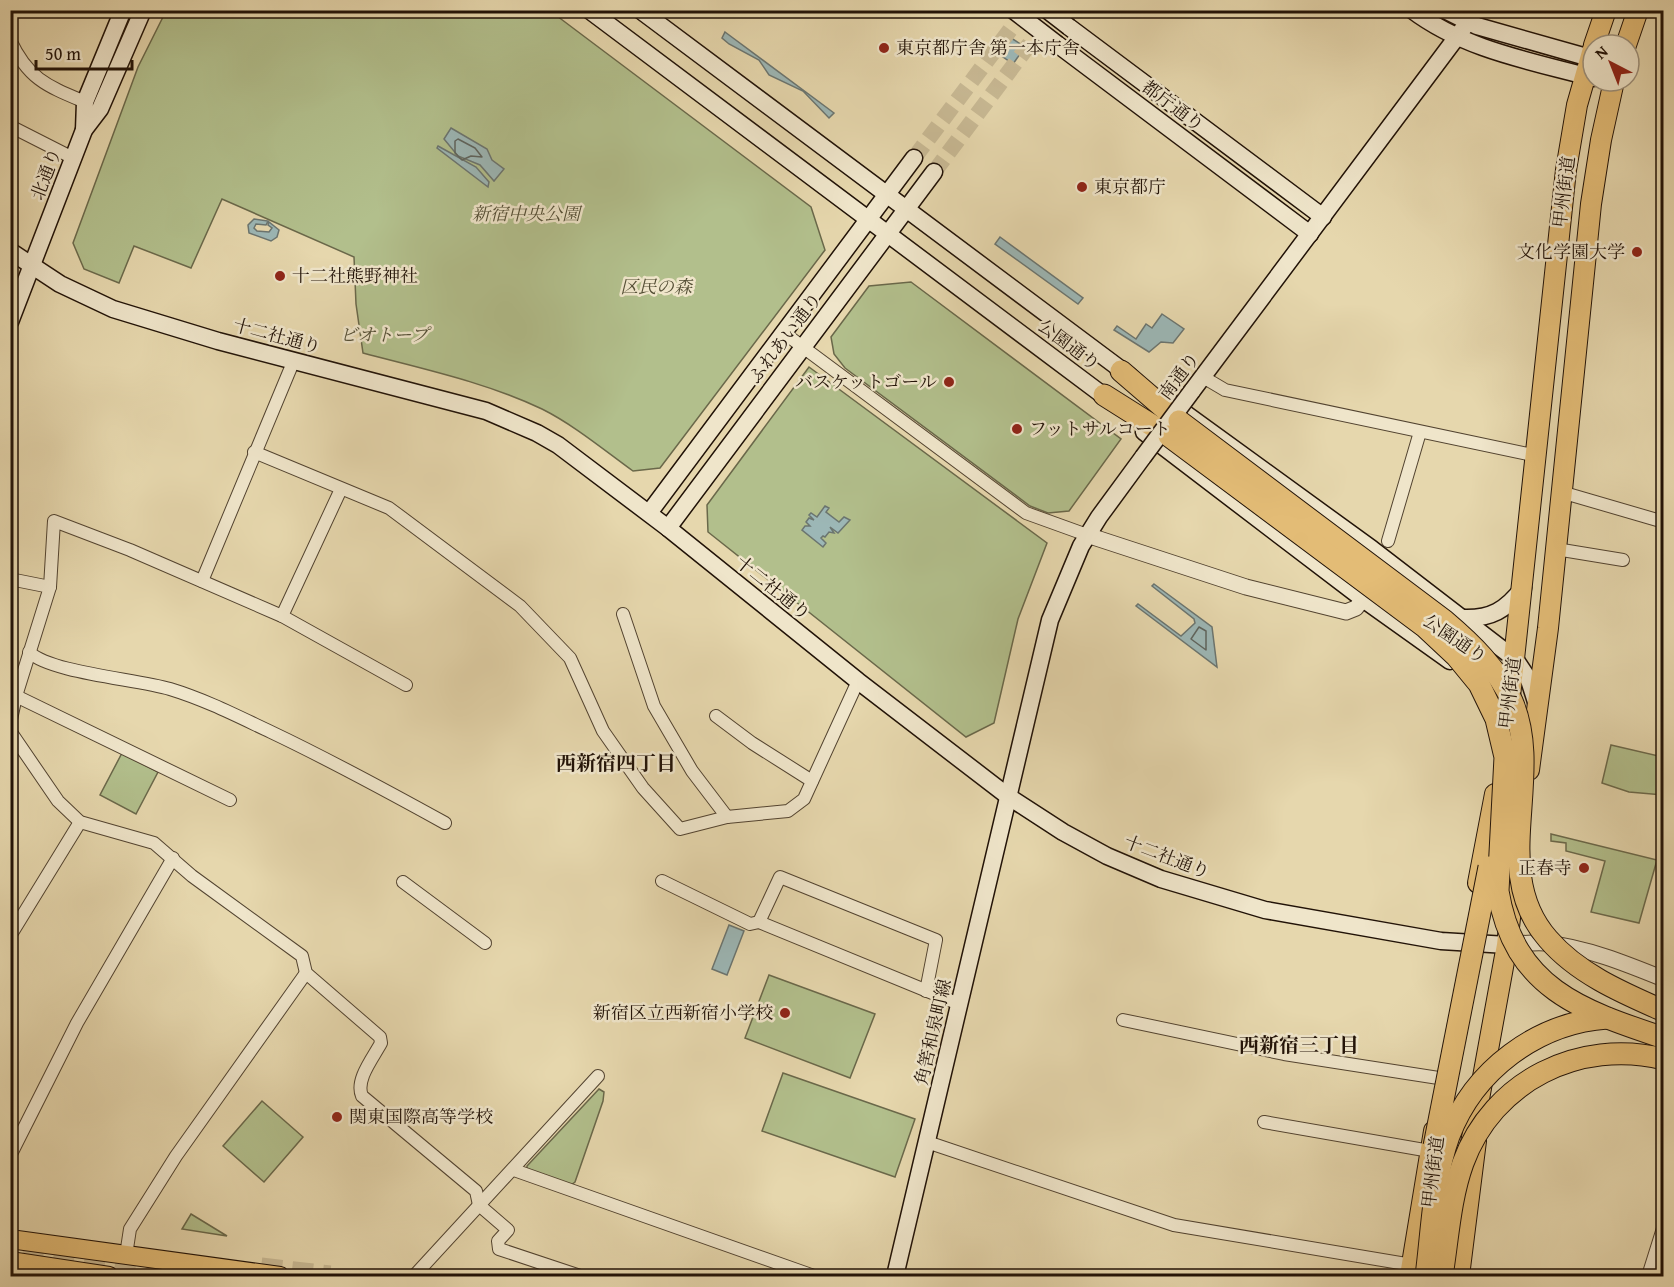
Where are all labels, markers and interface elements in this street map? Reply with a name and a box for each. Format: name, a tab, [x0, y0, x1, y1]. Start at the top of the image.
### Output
scale bar	[36, 33, 132, 71]
north arrow	[1581, 33, 1641, 93]
place label: 東京都庁舎 第一本庁舎	[896, 34, 1080, 61]
text: N	[1589, 39, 1613, 64]
text: 50 m	[45, 40, 81, 67]
marker: 東京都庁舎 第一本庁舎	[877, 41, 891, 55]
street label: 都庁通り	[1136, 73, 1210, 138]
street label: 北通り	[23, 144, 68, 204]
street label: 甲州街道	[1546, 155, 1581, 229]
place label: 東京都庁	[1094, 173, 1166, 200]
marker: 東京都庁	[1075, 180, 1089, 194]
park label: 新宿中央公園	[472, 200, 583, 227]
place label: 文化学園大学	[1517, 238, 1625, 265]
marker: 文化学園大学	[1630, 245, 1644, 259]
place label: 十二社熊野神社	[292, 262, 418, 289]
marker: 十二社熊野神社	[273, 269, 287, 283]
park label: 区民の森	[620, 273, 694, 300]
street label: ふれあい通り	[741, 286, 828, 389]
street label: 十二社通り	[230, 311, 324, 360]
street label: 公園通り	[1032, 312, 1106, 377]
park label: ビオトープ	[339, 321, 433, 348]
street label: 南通り	[1152, 346, 1206, 405]
place label: バスケットゴール	[795, 368, 937, 395]
marker: バスケットゴール	[942, 375, 956, 389]
place label: フットサルコート	[1029, 415, 1171, 442]
marker: フットサルコート	[1010, 422, 1024, 436]
street label: 十二社通り	[730, 549, 817, 626]
street label: 公園通り	[1418, 607, 1493, 670]
street label: 甲州街道	[1492, 656, 1527, 730]
district label: 西新宿四丁目	[556, 748, 676, 777]
street label: 十二社通り	[1120, 828, 1214, 885]
place label: 正春寺	[1518, 854, 1572, 881]
marker: 正春寺	[1577, 861, 1591, 875]
street label: 角筈和泉町線	[907, 976, 958, 1088]
place label: 新宿区立西新宿小学校	[593, 999, 773, 1026]
marker: 新宿区立西新宿小学校	[778, 1006, 792, 1020]
district label: 西新宿三丁目	[1239, 1030, 1359, 1059]
place label: 関東国際高等学校	[349, 1103, 493, 1130]
marker: 関東国際高等学校	[330, 1110, 344, 1124]
street label: 甲州街道	[1415, 1135, 1450, 1209]

